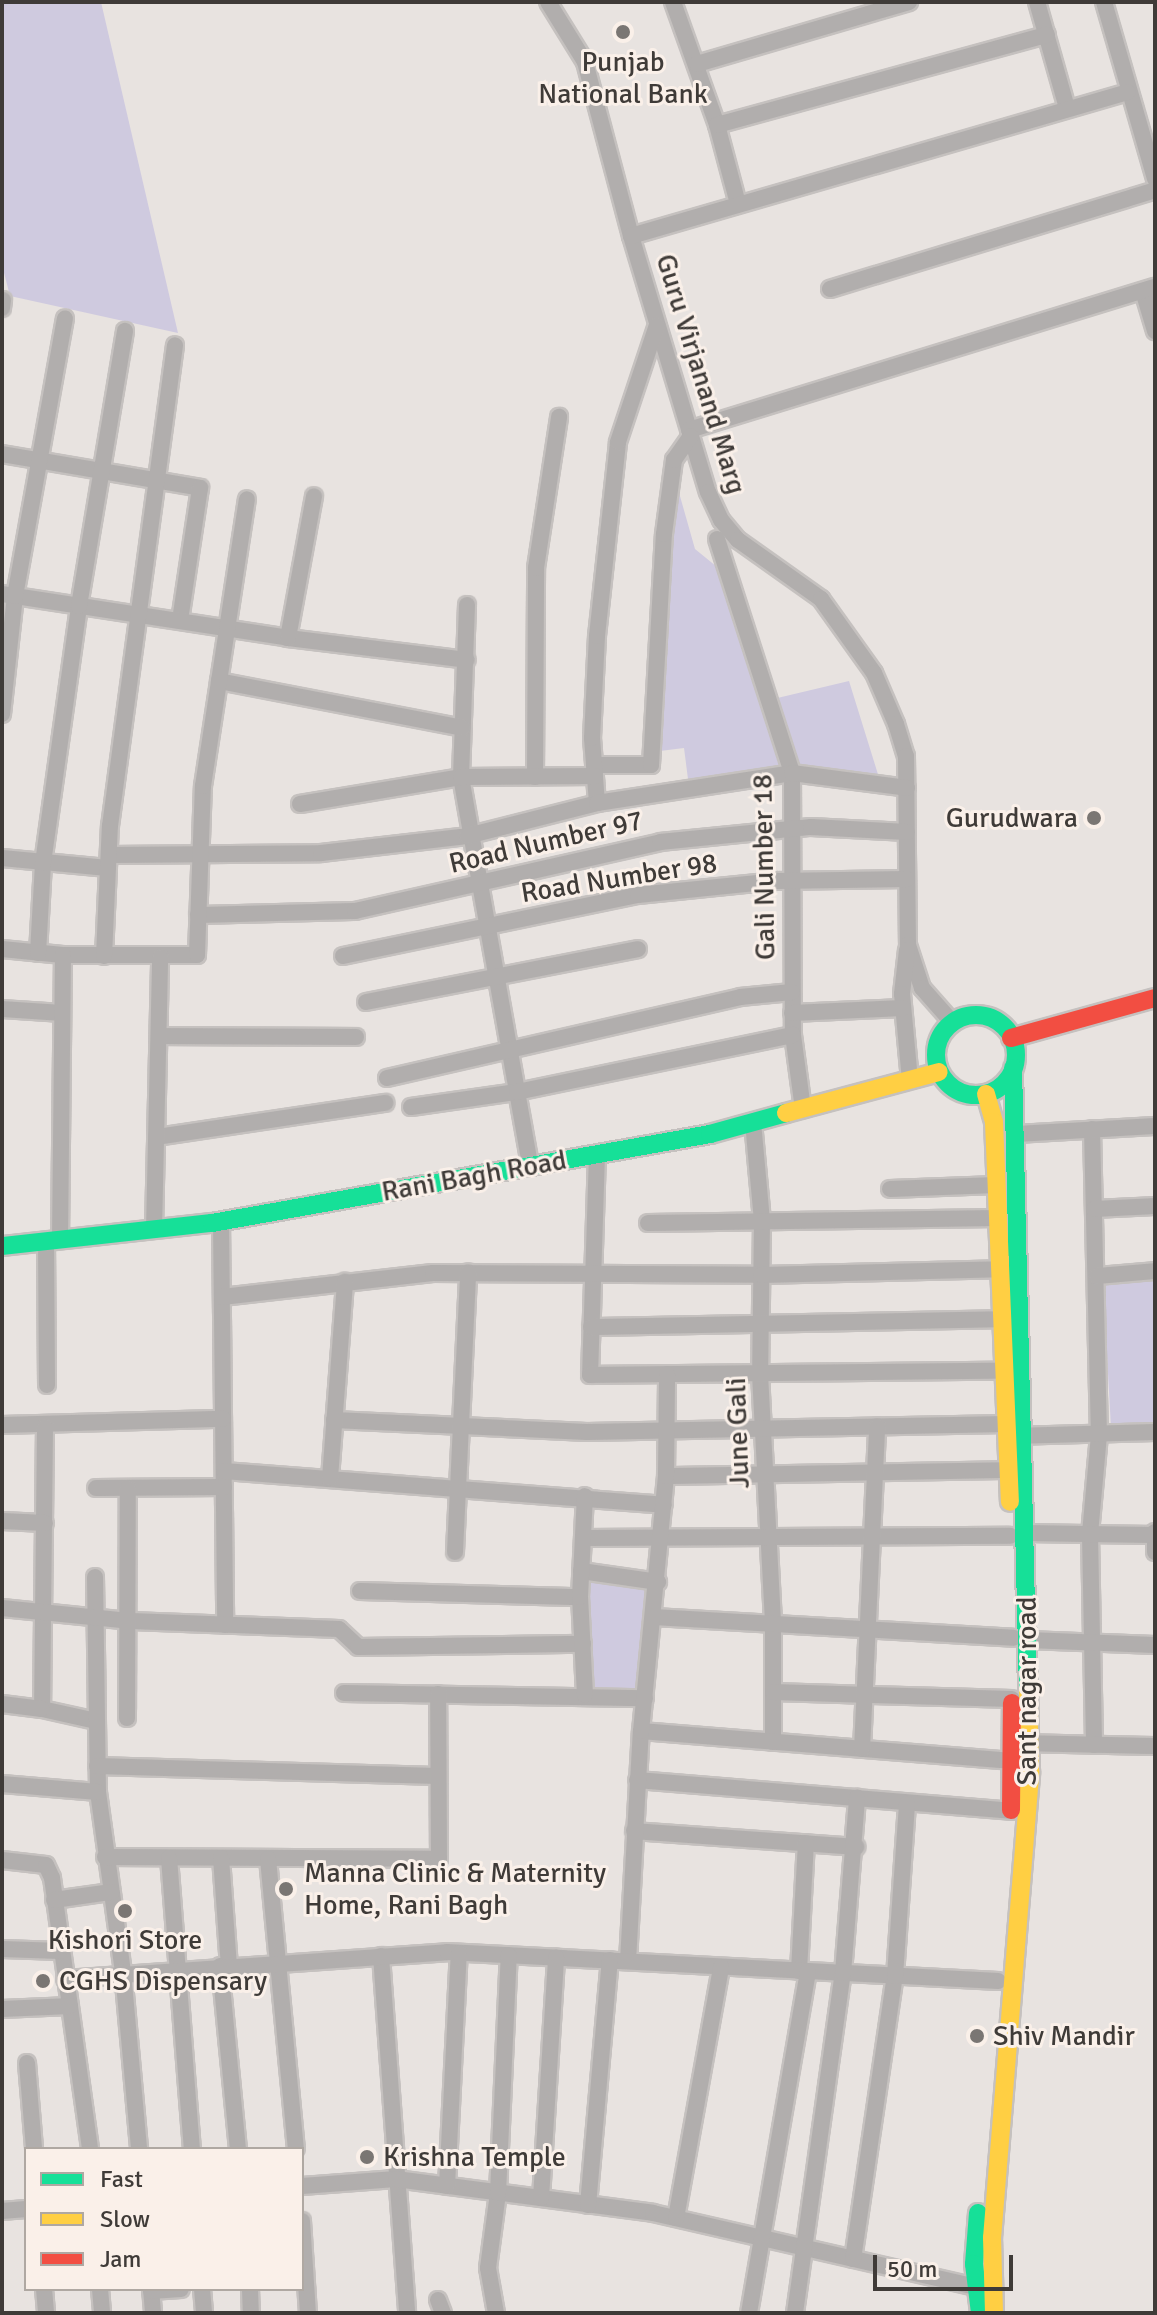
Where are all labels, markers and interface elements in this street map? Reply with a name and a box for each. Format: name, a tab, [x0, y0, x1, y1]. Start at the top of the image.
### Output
marker: Punjab National Bank	[614, 23, 632, 41]
place label: Punjab National Bank	[538, 45, 708, 111]
street label: Guru Virjanand Marg	[649, 250, 753, 498]
street label: Gali Number 18	[746, 774, 782, 960]
place label: Gurudwara	[946, 801, 1078, 835]
street label: Road Number 97	[446, 803, 646, 881]
marker: Gurudwara	[1085, 809, 1103, 827]
street label: Road Number 98	[518, 846, 720, 910]
street label: Rani Bagh Road	[379, 1143, 569, 1209]
street label: June Gali	[719, 1377, 757, 1489]
street label: Sant nagar road	[1010, 1596, 1044, 1786]
place label: Manna Clinic & Maternity Home, Rani Bagh	[304, 1856, 606, 1922]
marker: Manna Clinic & Maternity Home, Rani Bagh	[275, 1878, 297, 1900]
marker: Kishori Store	[116, 1902, 134, 1920]
place label: Kishori Store	[48, 1923, 202, 1957]
place label: CGHS Dispensary	[59, 1964, 267, 1998]
marker: CGHS Dispensary	[34, 1972, 52, 1990]
place label: Shiv Mandir	[993, 2019, 1135, 2053]
marker: Shiv Mandir	[968, 2027, 986, 2045]
place label: Krishna Temple	[383, 2140, 566, 2174]
legend	[24, 2147, 304, 2291]
marker: Krishna Temple	[358, 2148, 376, 2166]
text: Fast	[100, 2164, 143, 2194]
text: Slow	[100, 2204, 150, 2234]
scale bar	[877, 2239, 1017, 2289]
text: Jam	[100, 2244, 141, 2274]
text: 50 m	[887, 2254, 937, 2284]

